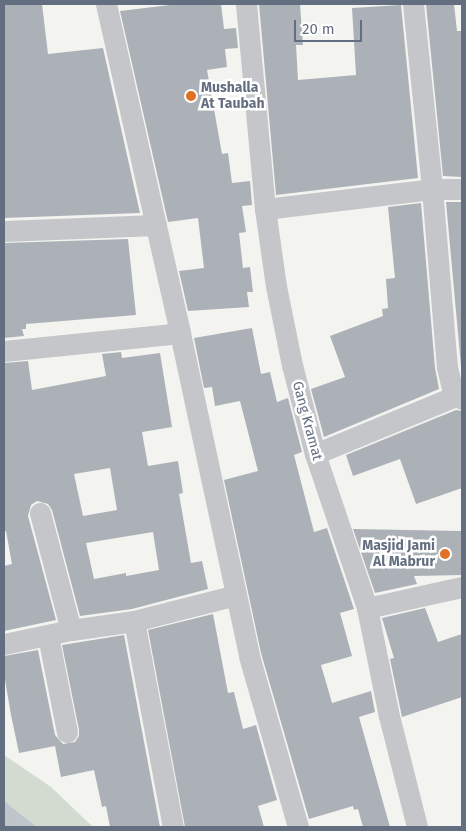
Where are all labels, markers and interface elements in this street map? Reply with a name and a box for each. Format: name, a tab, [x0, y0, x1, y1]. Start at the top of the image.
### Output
scale bar	[296, 10, 364, 42]
text: 20 m	[302, 20, 335, 38]
place label: Mushalla At Taubah	[201, 80, 264, 112]
marker: Mushalla At Taubah	[185, 90, 197, 102]
street label: Gang Kramat	[288, 380, 326, 462]
place label: Masjid Jami Al Mabrur	[362, 538, 435, 570]
marker: Masjid Jami Al Mabrur	[439, 548, 451, 560]

